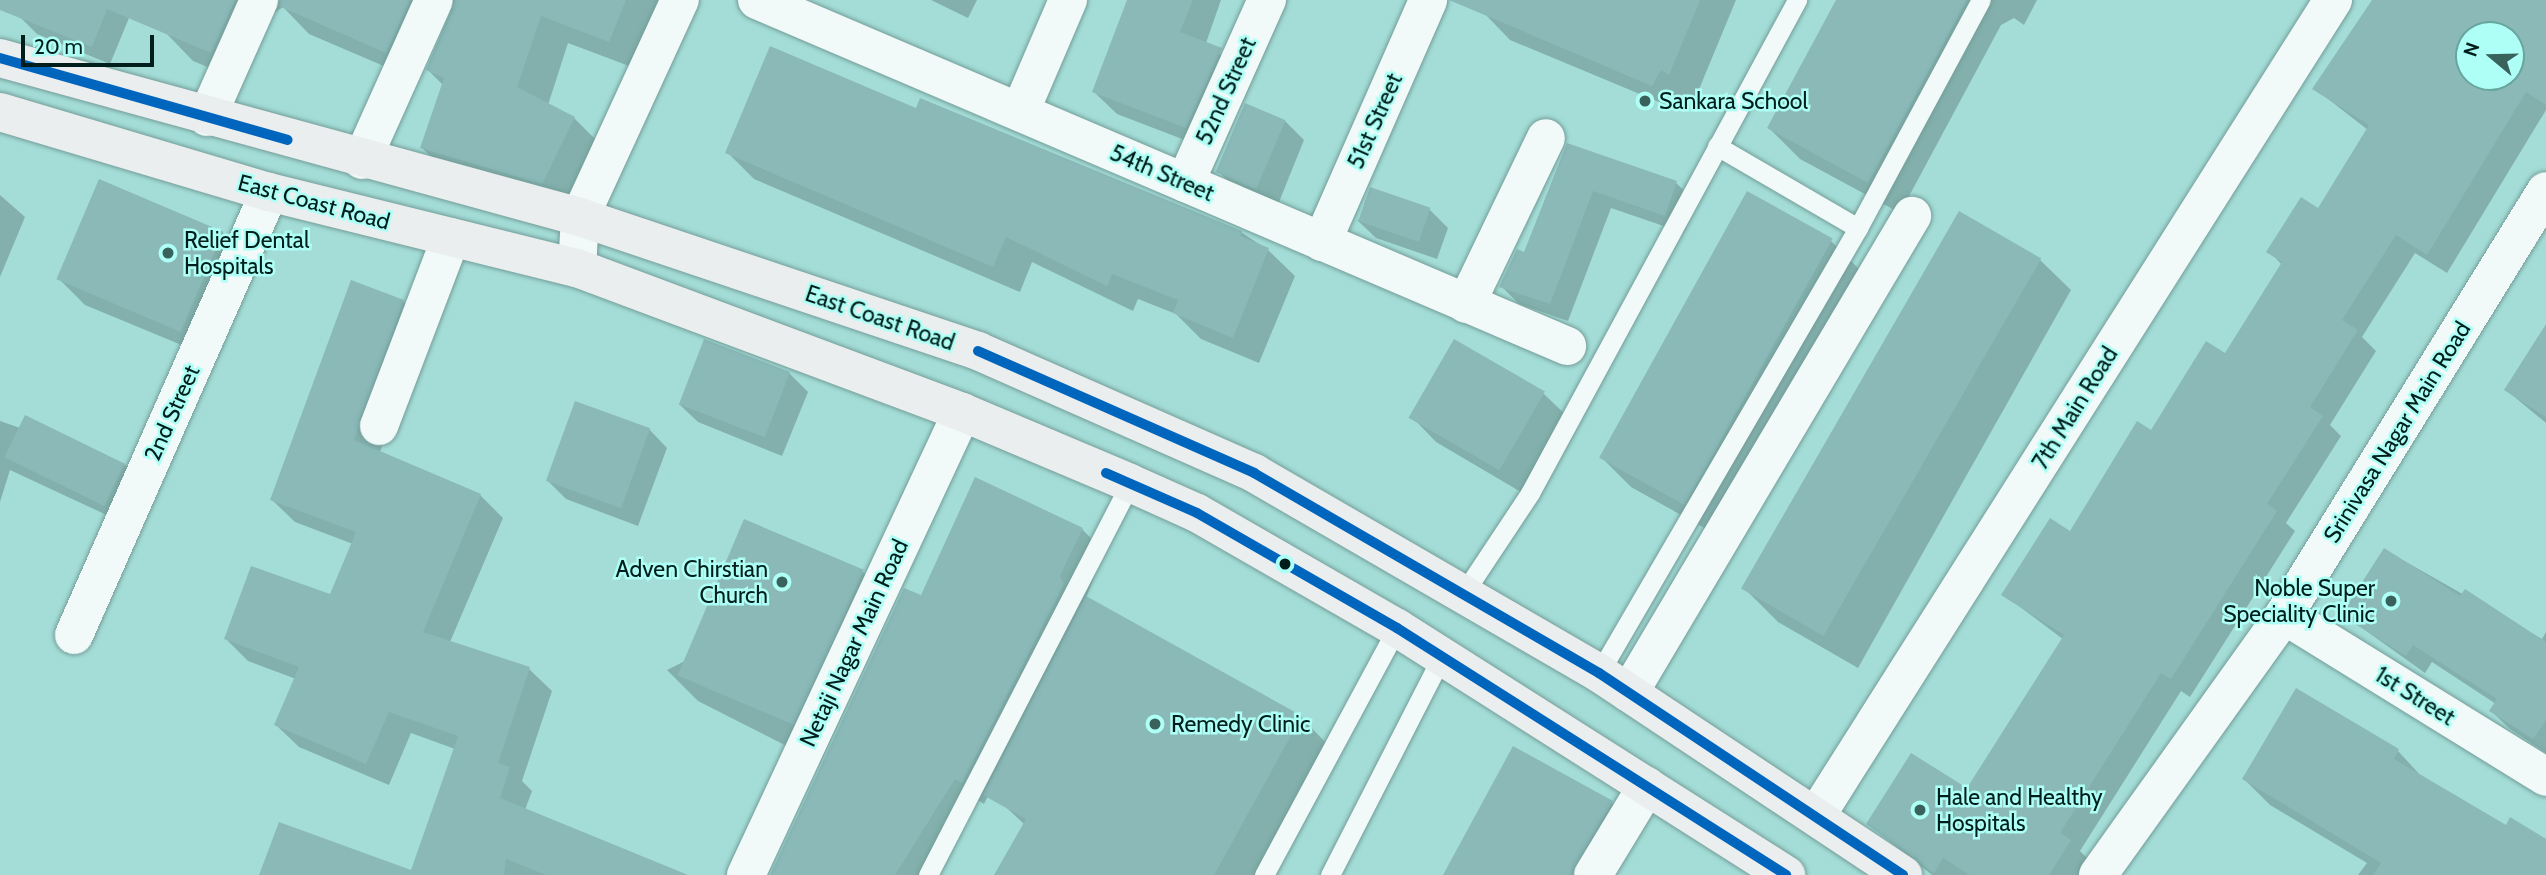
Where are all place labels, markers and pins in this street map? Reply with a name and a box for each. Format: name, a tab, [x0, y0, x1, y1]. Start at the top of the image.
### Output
place label: Sankara School	[1659, 87, 1808, 115]
marker: Sankara School	[1637, 93, 1653, 109]
place label: Relief Dental Hospitals	[184, 226, 309, 280]
marker: Relief Dental Hospitals	[158, 243, 178, 263]
place label: Adven Chirstian Church	[616, 555, 768, 609]
unlabelled marker	[1278, 557, 1292, 571]
marker: Adven Chirstian Church	[774, 574, 790, 590]
place label: Noble Super Speciality Clinic	[2223, 574, 2375, 628]
marker: Noble Super Speciality Clinic	[2381, 591, 2401, 611]
place label: Remedy Clinic	[1171, 710, 1310, 738]
marker: Remedy Clinic	[1145, 714, 1165, 734]
place label: Hale and Healthy Hospitals	[1936, 783, 2103, 837]
marker: Hale and Healthy Hospitals	[1910, 800, 1930, 820]

